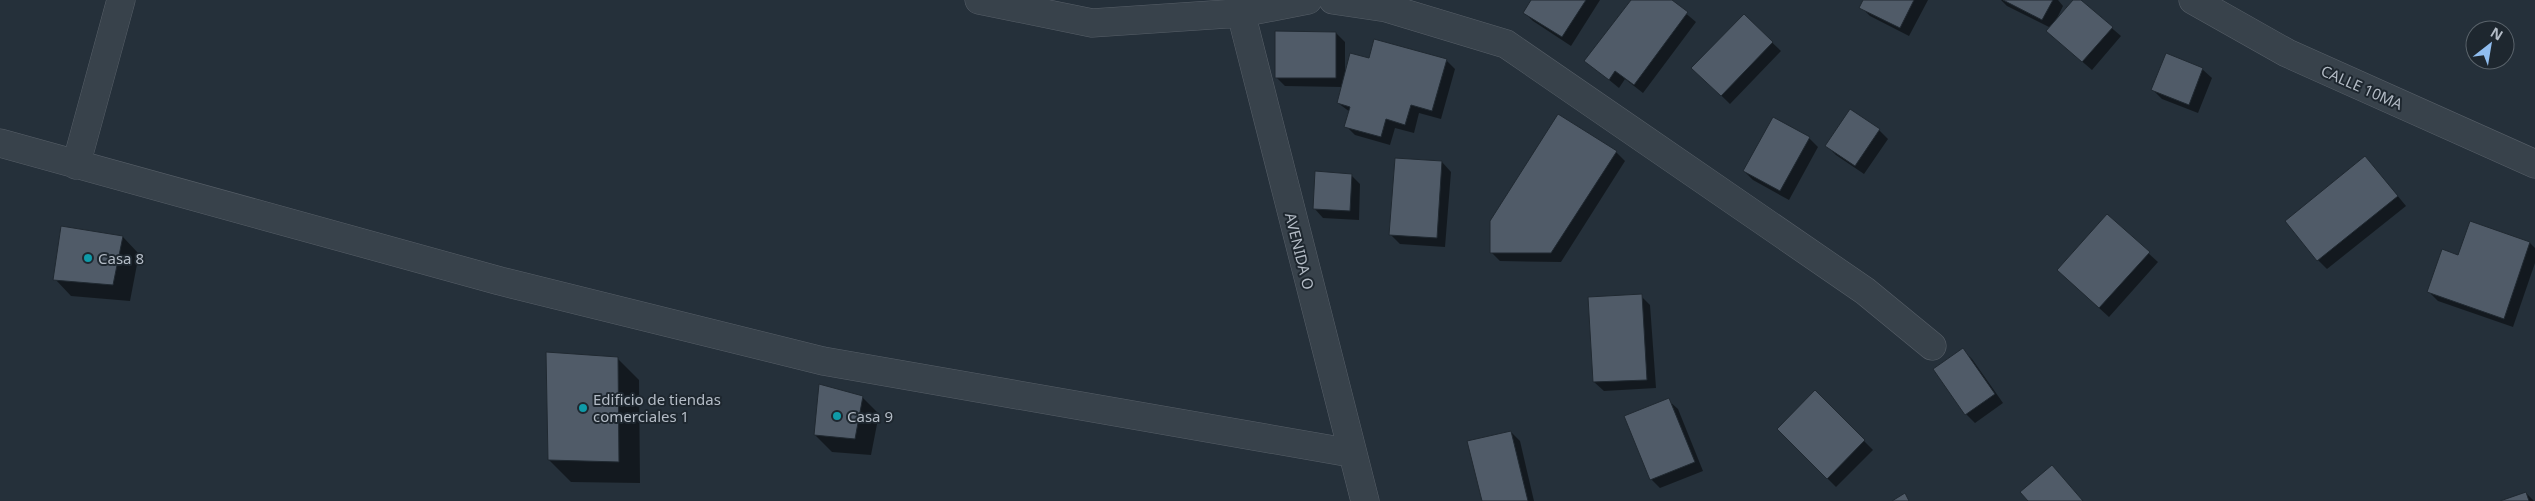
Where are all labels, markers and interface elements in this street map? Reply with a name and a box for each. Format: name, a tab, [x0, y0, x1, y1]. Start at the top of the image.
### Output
north arrow	[2465, 20, 2515, 70]
text: N	[2487, 22, 2507, 45]
street label: CALLE 10MA	[2318, 60, 2406, 114]
street label: AVENIDA O	[1281, 210, 1319, 292]
place label: Casa 8	[98, 248, 144, 268]
marker: Casa 8	[82, 252, 94, 264]
place label: Edificio de tiendas comerciales 1	[593, 389, 721, 426]
marker: Edificio de tiendas comerciales 1	[577, 402, 589, 414]
place label: Casa 9	[847, 406, 893, 426]
marker: Casa 9	[831, 410, 843, 422]

